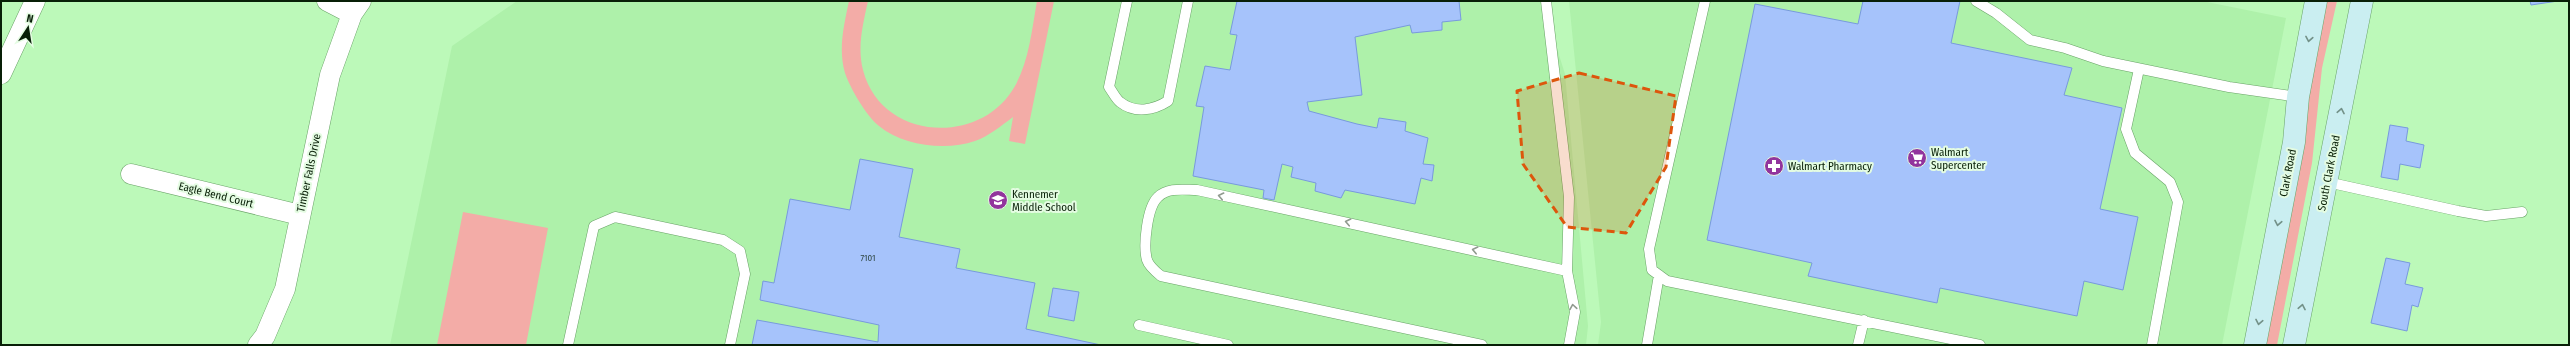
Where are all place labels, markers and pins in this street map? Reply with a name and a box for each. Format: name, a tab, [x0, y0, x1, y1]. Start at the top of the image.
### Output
place label: Walmart Supercenter	[1931, 146, 1986, 172]
supermarket icon: Walmart Supercenter	[1906, 147, 1928, 169]
pharmacy icon: Walmart Pharmacy	[1763, 155, 1785, 177]
place label: Walmart Pharmacy	[1788, 160, 1872, 173]
place label: Kennemer Middle School	[1012, 188, 1076, 214]
school or university icon: Kennemer Middle School	[987, 189, 1009, 211]

